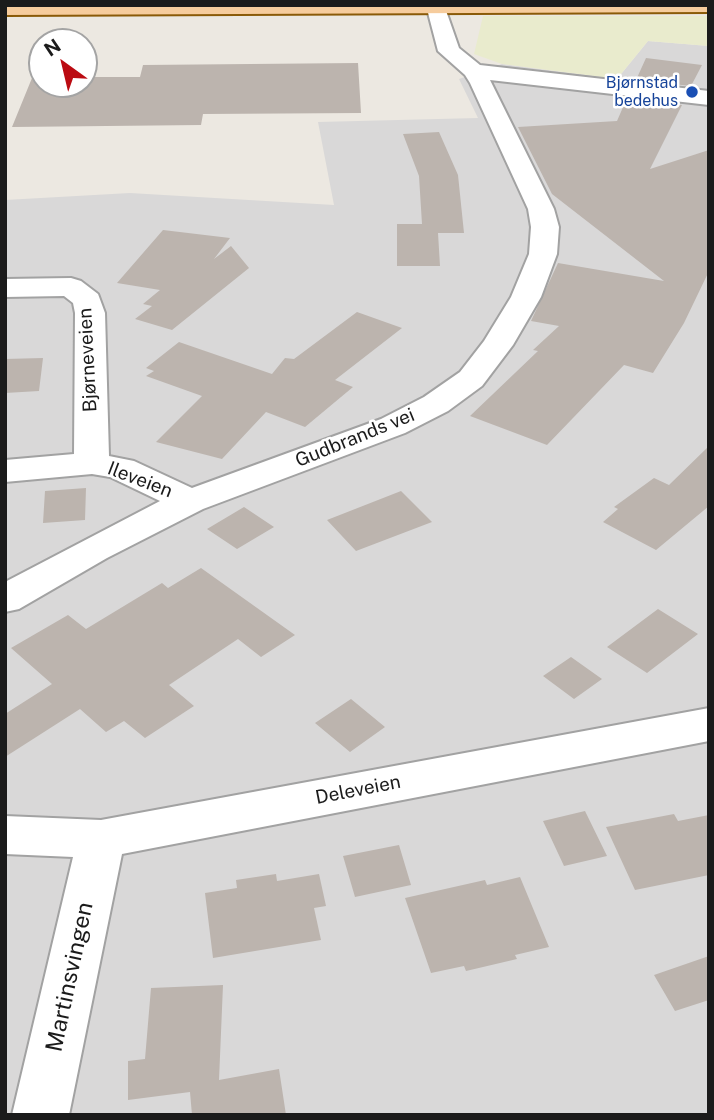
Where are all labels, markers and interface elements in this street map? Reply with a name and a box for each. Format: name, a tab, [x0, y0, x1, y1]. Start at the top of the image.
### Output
north arrow	[28, 28, 98, 98]
text: N	[40, 34, 65, 61]
place label: Bjørnstad bedehus	[606, 73, 678, 111]
marker: Bjørnstad bedehus	[684, 84, 700, 100]
street label: Bjørneveien	[74, 307, 102, 413]
street label: Gudbrands vei	[292, 404, 418, 472]
street label: Ileveien	[104, 457, 176, 503]
street label: Deleveien	[313, 771, 403, 809]
street label: Martinsvingen	[41, 900, 99, 1054]

